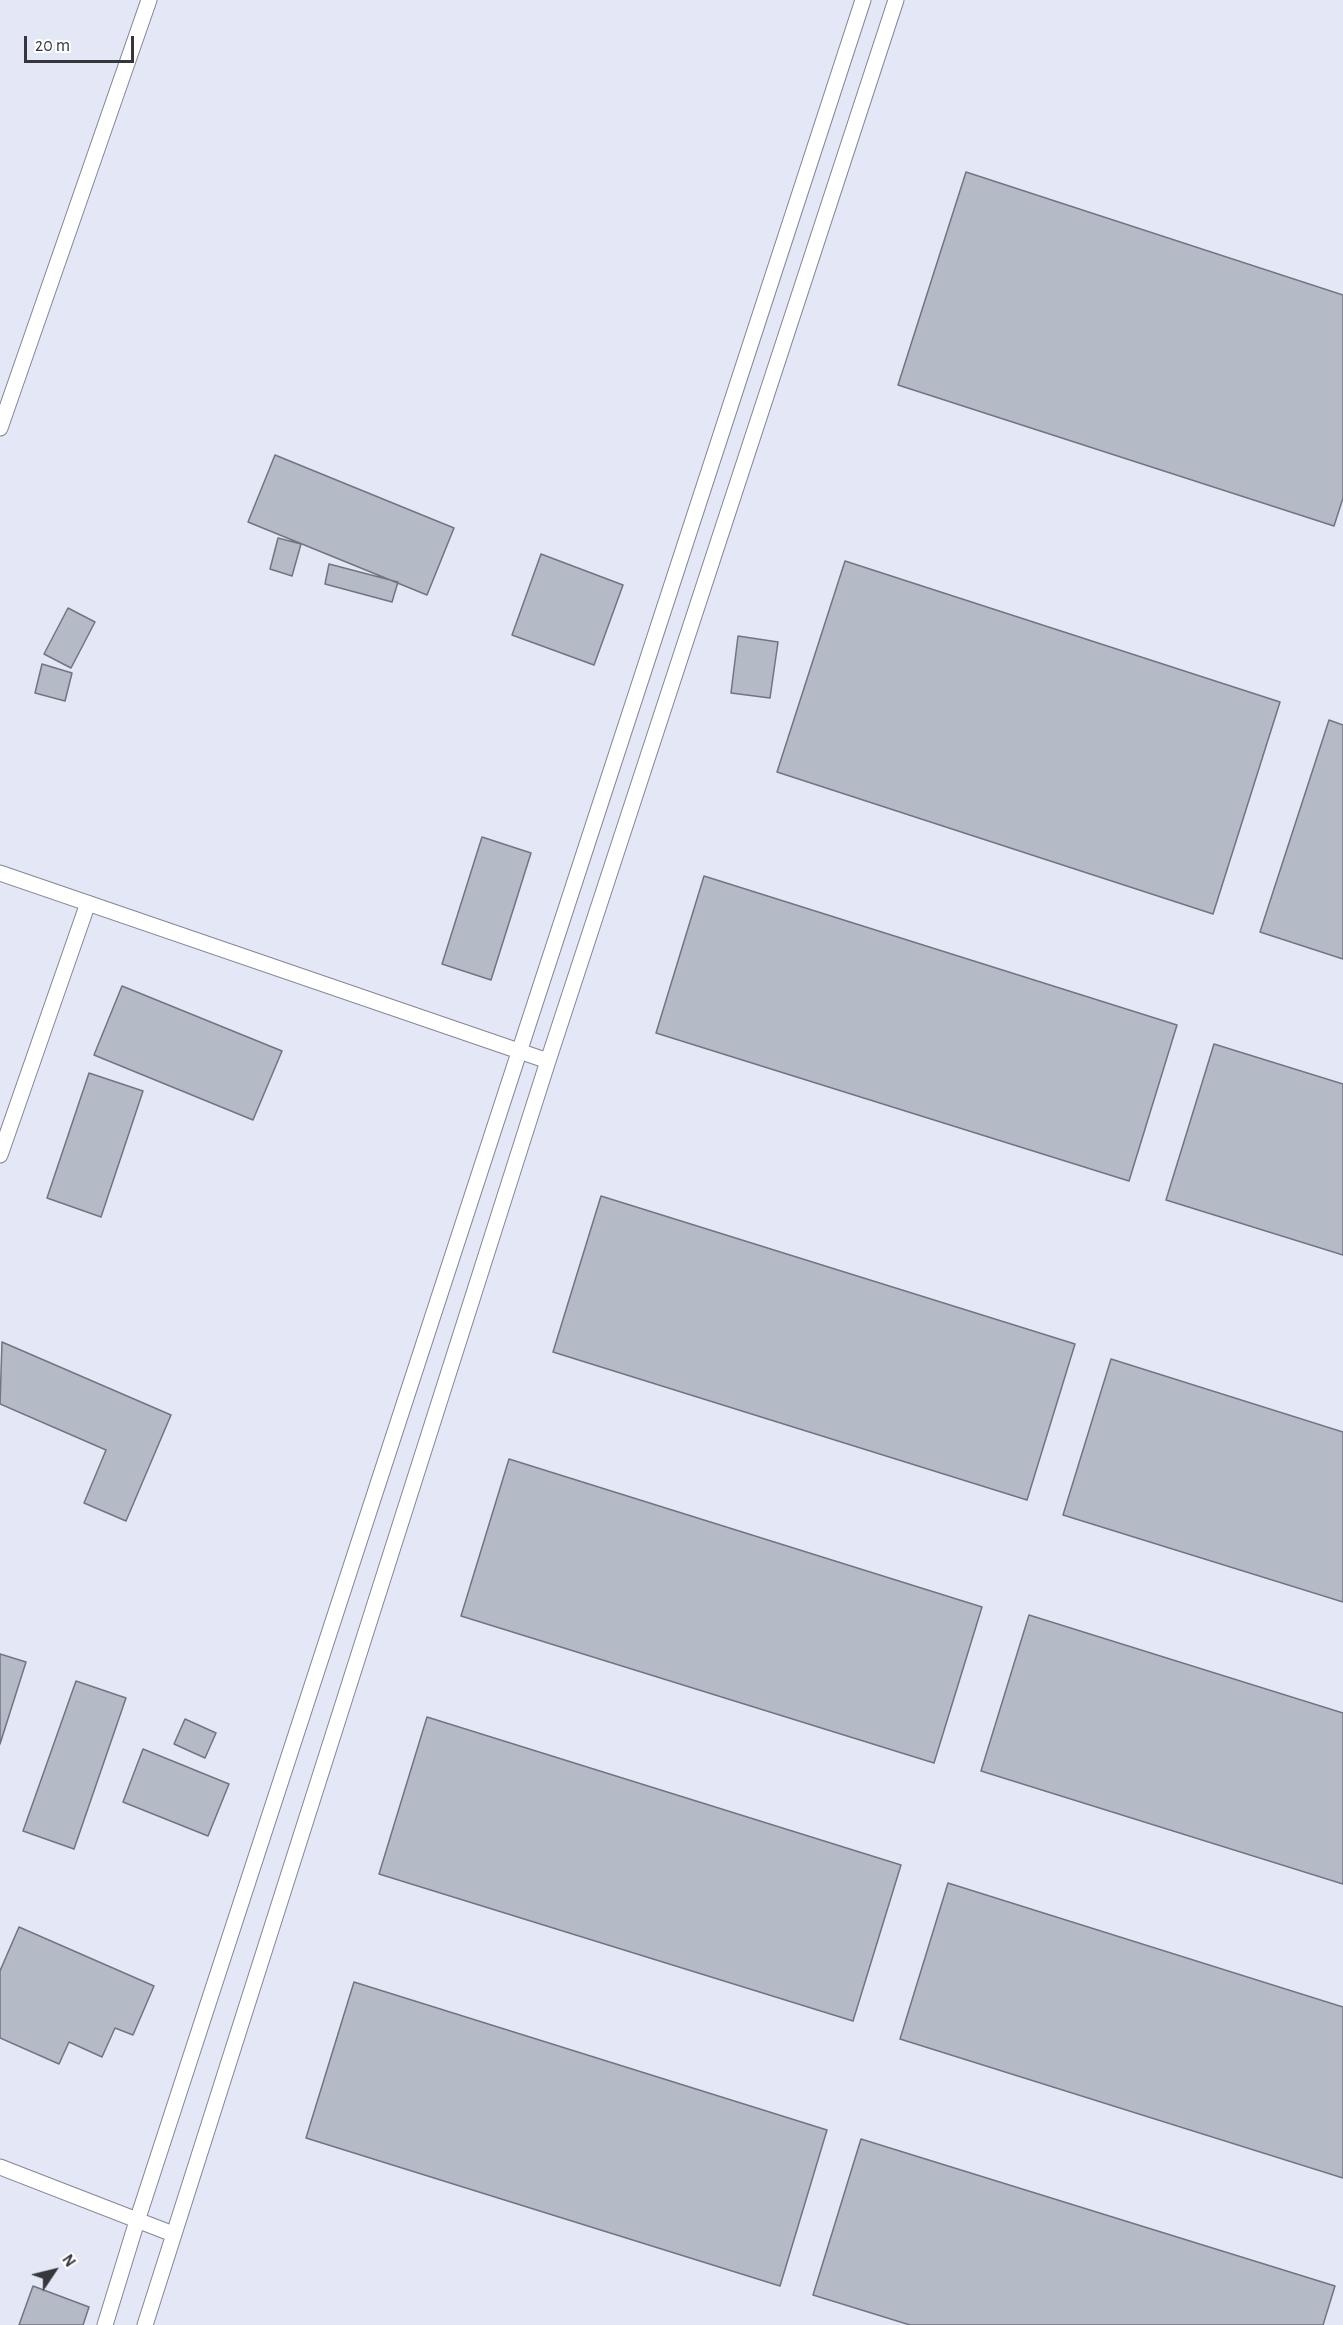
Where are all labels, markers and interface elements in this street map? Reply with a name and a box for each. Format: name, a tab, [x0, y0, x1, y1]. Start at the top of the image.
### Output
scale bar	[27, 24, 136, 62]
text: 20 m	[35, 37, 70, 55]
north arrow	[24, 2241, 84, 2301]
text: N	[59, 2252, 78, 2270]

